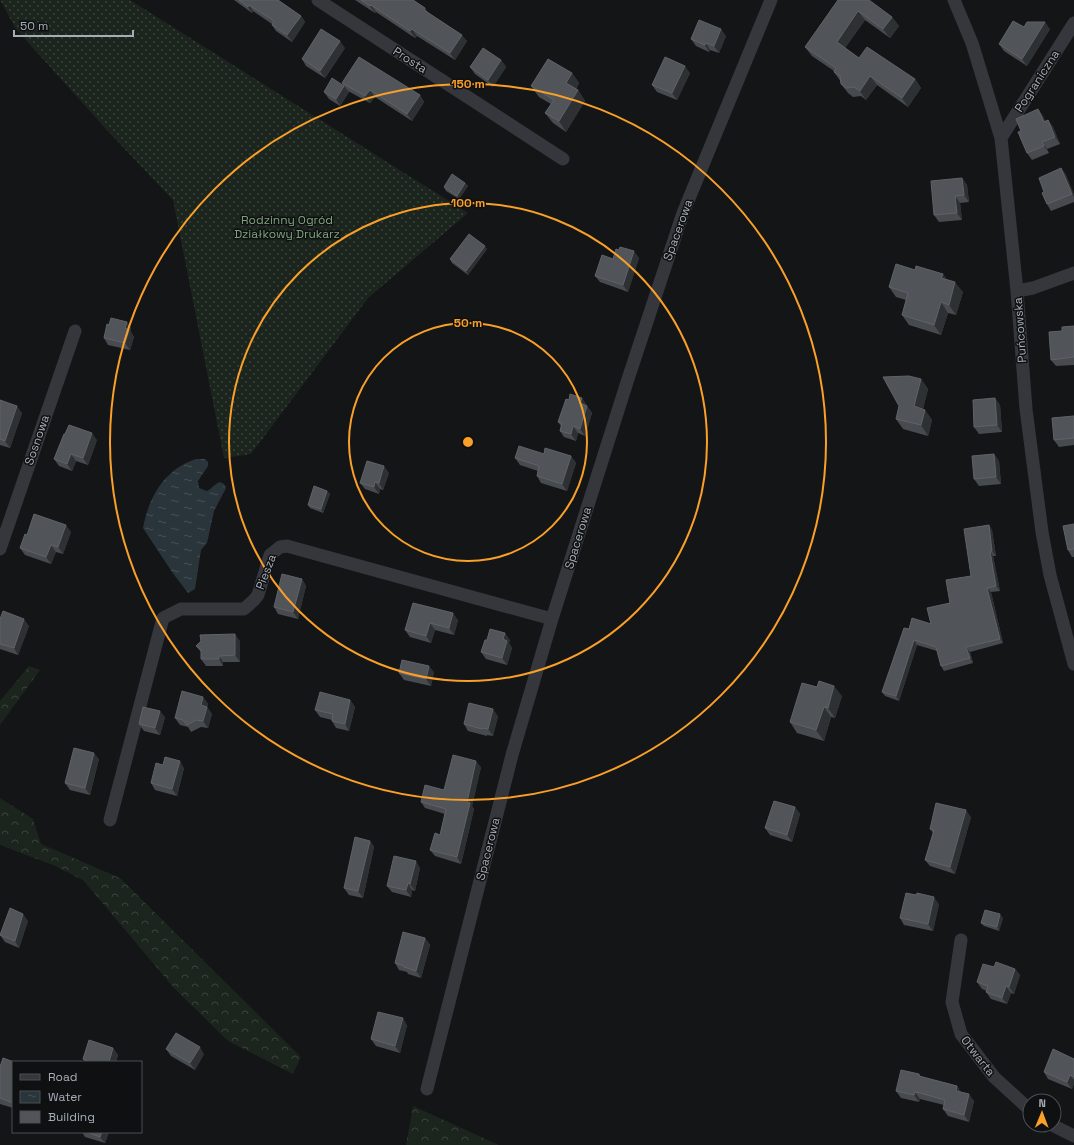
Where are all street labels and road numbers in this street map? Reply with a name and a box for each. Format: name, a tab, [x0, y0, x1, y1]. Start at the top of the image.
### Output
street label: Prosta	[390, 43, 430, 77]
street label: Pograniczna	[1011, 47, 1063, 115]
street label: Spacerowa	[660, 197, 697, 263]
street label: Puńcowska	[1010, 297, 1030, 363]
street label: Sosnowa	[21, 413, 53, 467]
street label: Spacerowa	[561, 505, 595, 571]
street label: Piesza	[252, 552, 280, 592]
street label: Spacerowa	[472, 816, 504, 882]
street label: Otwarta	[957, 1033, 999, 1079]

